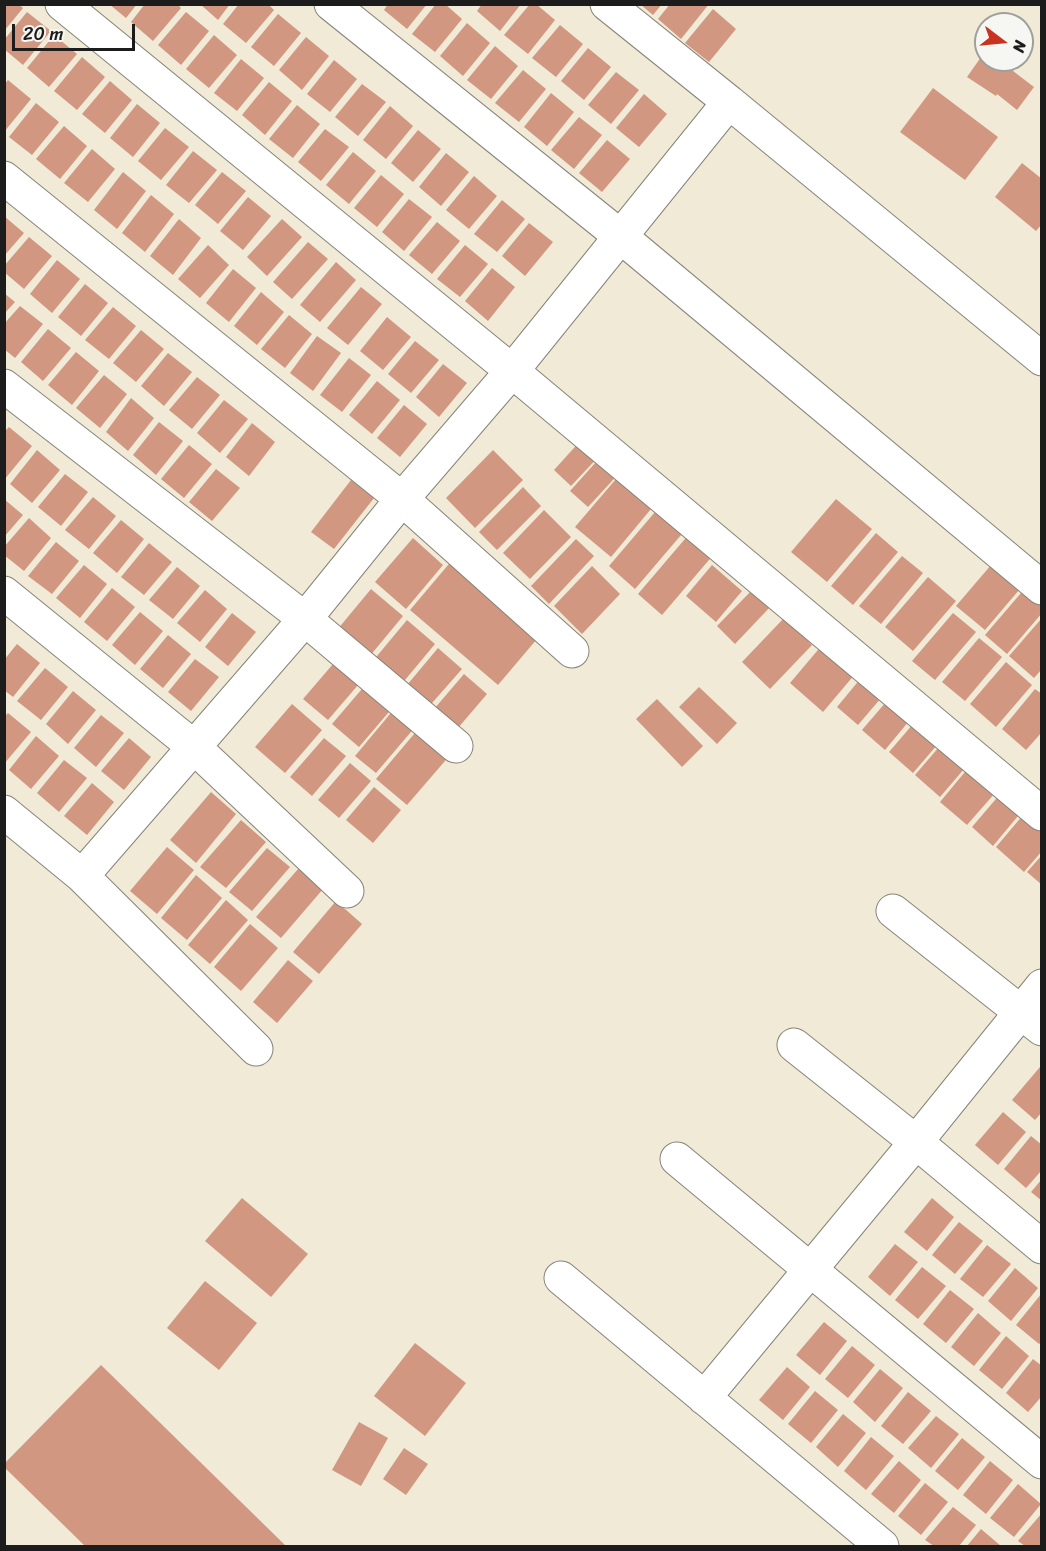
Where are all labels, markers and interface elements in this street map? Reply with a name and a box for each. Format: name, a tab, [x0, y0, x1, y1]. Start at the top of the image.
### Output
scale bar	[15, 12, 138, 50]
north arrow	[974, 12, 1034, 72]
text: 20 m	[23, 18, 63, 50]
text: N	[1004, 37, 1035, 56]

